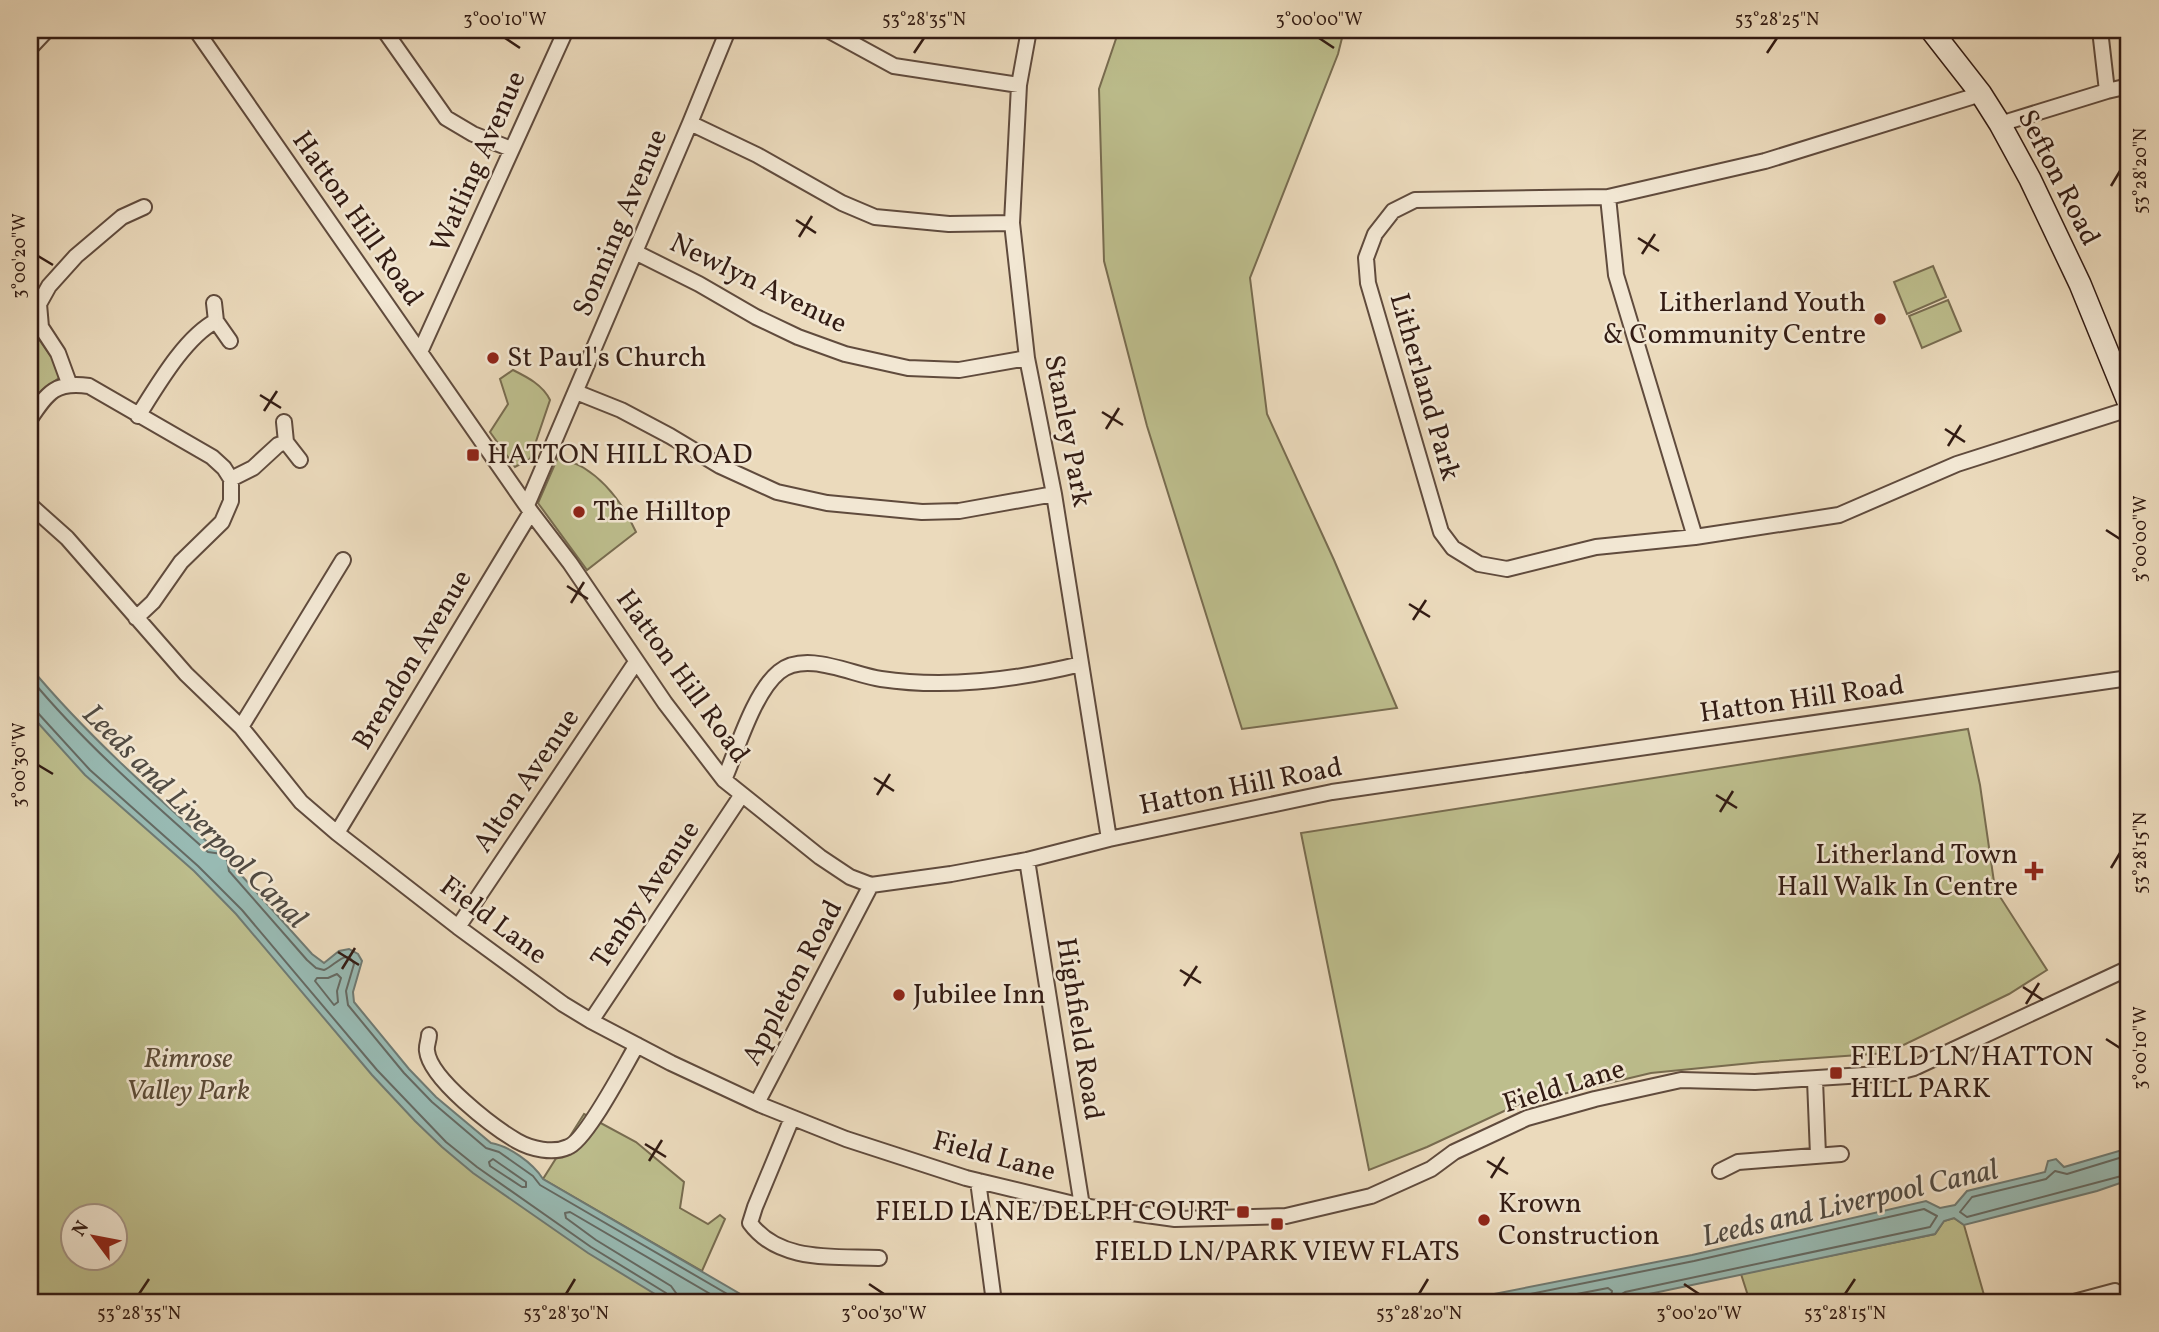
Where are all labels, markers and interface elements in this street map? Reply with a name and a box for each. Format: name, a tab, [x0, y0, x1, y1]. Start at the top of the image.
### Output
text: 3°00'10"W	[463, 8, 547, 33]
text: 53°28'35"N	[882, 8, 966, 33]
text: 3°00'00"W	[1275, 8, 1363, 33]
text: 53°28'25"N	[1735, 8, 1819, 33]
street label: Watling Avenue	[422, 65, 536, 259]
street label: Sefton Road	[2007, 103, 2109, 253]
street label: Hatton Hill Road	[282, 123, 432, 315]
street label: Sonning Avenue	[564, 123, 678, 323]
text: 53°28'20"N	[2129, 128, 2154, 214]
text: 3°00'20"W	[8, 213, 33, 299]
street label: Newlyn Avenue	[663, 224, 853, 344]
place label: Litherland Youth & Community Centre	[1603, 284, 1866, 355]
street label: Litherland Park	[1379, 289, 1469, 485]
marker: Litherland Youth & Community Centre	[1872, 311, 1888, 327]
place label: St Paul's Church	[507, 339, 706, 378]
marker: St Paul's Church	[485, 350, 501, 366]
street label: Stanley Park	[1033, 351, 1101, 511]
place label: HATTON HILL ROAD	[487, 436, 752, 475]
marker: HATTON HILL ROAD	[465, 447, 481, 463]
place label: The Hilltop	[593, 493, 731, 532]
text: 3°00'00"W	[2129, 495, 2154, 583]
marker: The Hilltop	[571, 504, 587, 520]
street label: Brendon Avenue	[344, 563, 482, 757]
street label: Hatton Hill Road	[606, 582, 758, 772]
street label: Hatton Hill Road	[1697, 666, 1907, 734]
water label: Leeds and Liverpool Canal	[72, 695, 316, 939]
street label: Alton Avenue	[464, 701, 590, 861]
text: 3°00'30"W	[8, 722, 33, 808]
street label: Hatton Hill Road	[1136, 748, 1346, 826]
text: 53°28'15"N	[2129, 812, 2154, 894]
street label: Tenby Avenue	[582, 813, 710, 977]
place label: Litherland Town Hall Walk In Centre	[1777, 836, 2018, 907]
marker: Litherland Town Hall Walk In Centre	[2024, 861, 2044, 881]
street label: Field Lane	[431, 868, 555, 974]
street label: Appleton Road	[733, 893, 853, 1073]
street label: Highfield Road	[1045, 935, 1113, 1123]
place label: Jubilee Inn	[913, 976, 1046, 1015]
marker: Jubilee Inn	[891, 987, 907, 1003]
text: 3°00'10"W	[2129, 1006, 2154, 1090]
place label: FIELD LN/HATTON HILL PARK	[1850, 1038, 2093, 1109]
park label: Rimrose Valley Park	[126, 1040, 250, 1111]
street label: Field Lane	[1498, 1050, 1630, 1124]
marker: FIELD LN/HATTON HILL PARK	[1828, 1065, 1844, 1081]
street label: Field Lane	[928, 1122, 1060, 1192]
water label: Leeds and Liverpool Canal	[1698, 1149, 2003, 1259]
place label: Krown Construction	[1498, 1185, 1660, 1256]
place label: FIELD LANE/DELPH COURT	[875, 1193, 1229, 1232]
north arrow	[60, 1202, 130, 1272]
marker: FIELD LANE/DELPH COURT	[1235, 1204, 1251, 1220]
marker: Krown Construction	[1476, 1212, 1492, 1228]
text: N	[67, 1216, 96, 1242]
marker: FIELD LN/PARK VIEW FLATS	[1269, 1216, 1285, 1232]
place label: FIELD LN/PARK VIEW FLATS	[1094, 1233, 1460, 1272]
text: 53°28'35"N	[97, 1302, 181, 1327]
text: 53°28'30"N	[523, 1302, 609, 1327]
text: 3°00'30"W	[841, 1302, 927, 1327]
text: 53°28'20"N	[1376, 1302, 1462, 1327]
text: 3°00'20"W	[1656, 1302, 1742, 1327]
text: 53°28'15"N	[1804, 1302, 1886, 1327]

